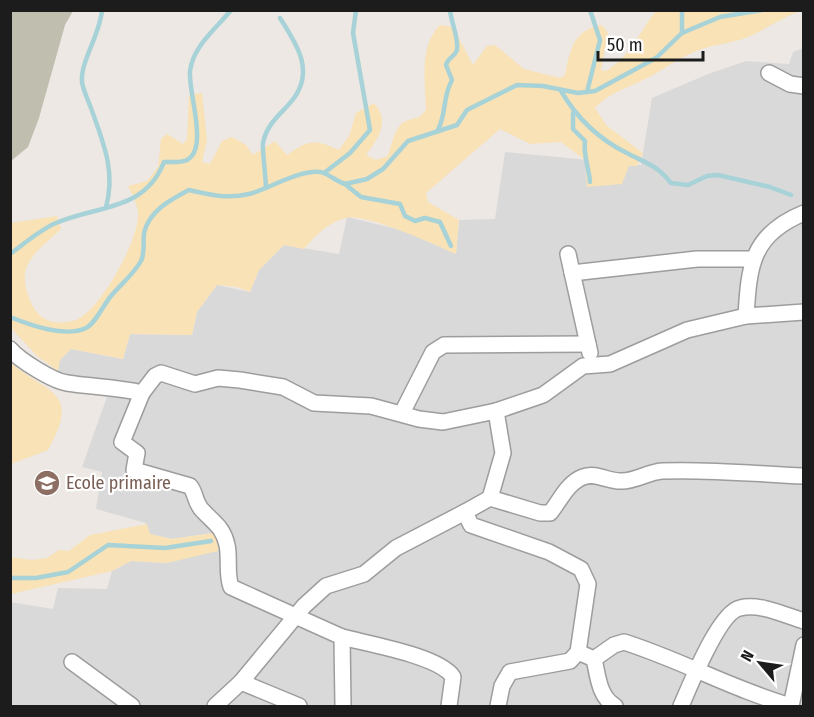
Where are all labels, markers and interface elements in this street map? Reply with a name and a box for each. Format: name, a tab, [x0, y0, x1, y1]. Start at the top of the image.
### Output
scale bar	[598, 24, 703, 62]
text: 50 m	[607, 34, 643, 56]
school or university icon: Ecole primaire	[32, 468, 62, 498]
place label: Ecole primaire	[66, 472, 171, 494]
north arrow	[730, 633, 790, 693]
text: N	[737, 647, 758, 665]

